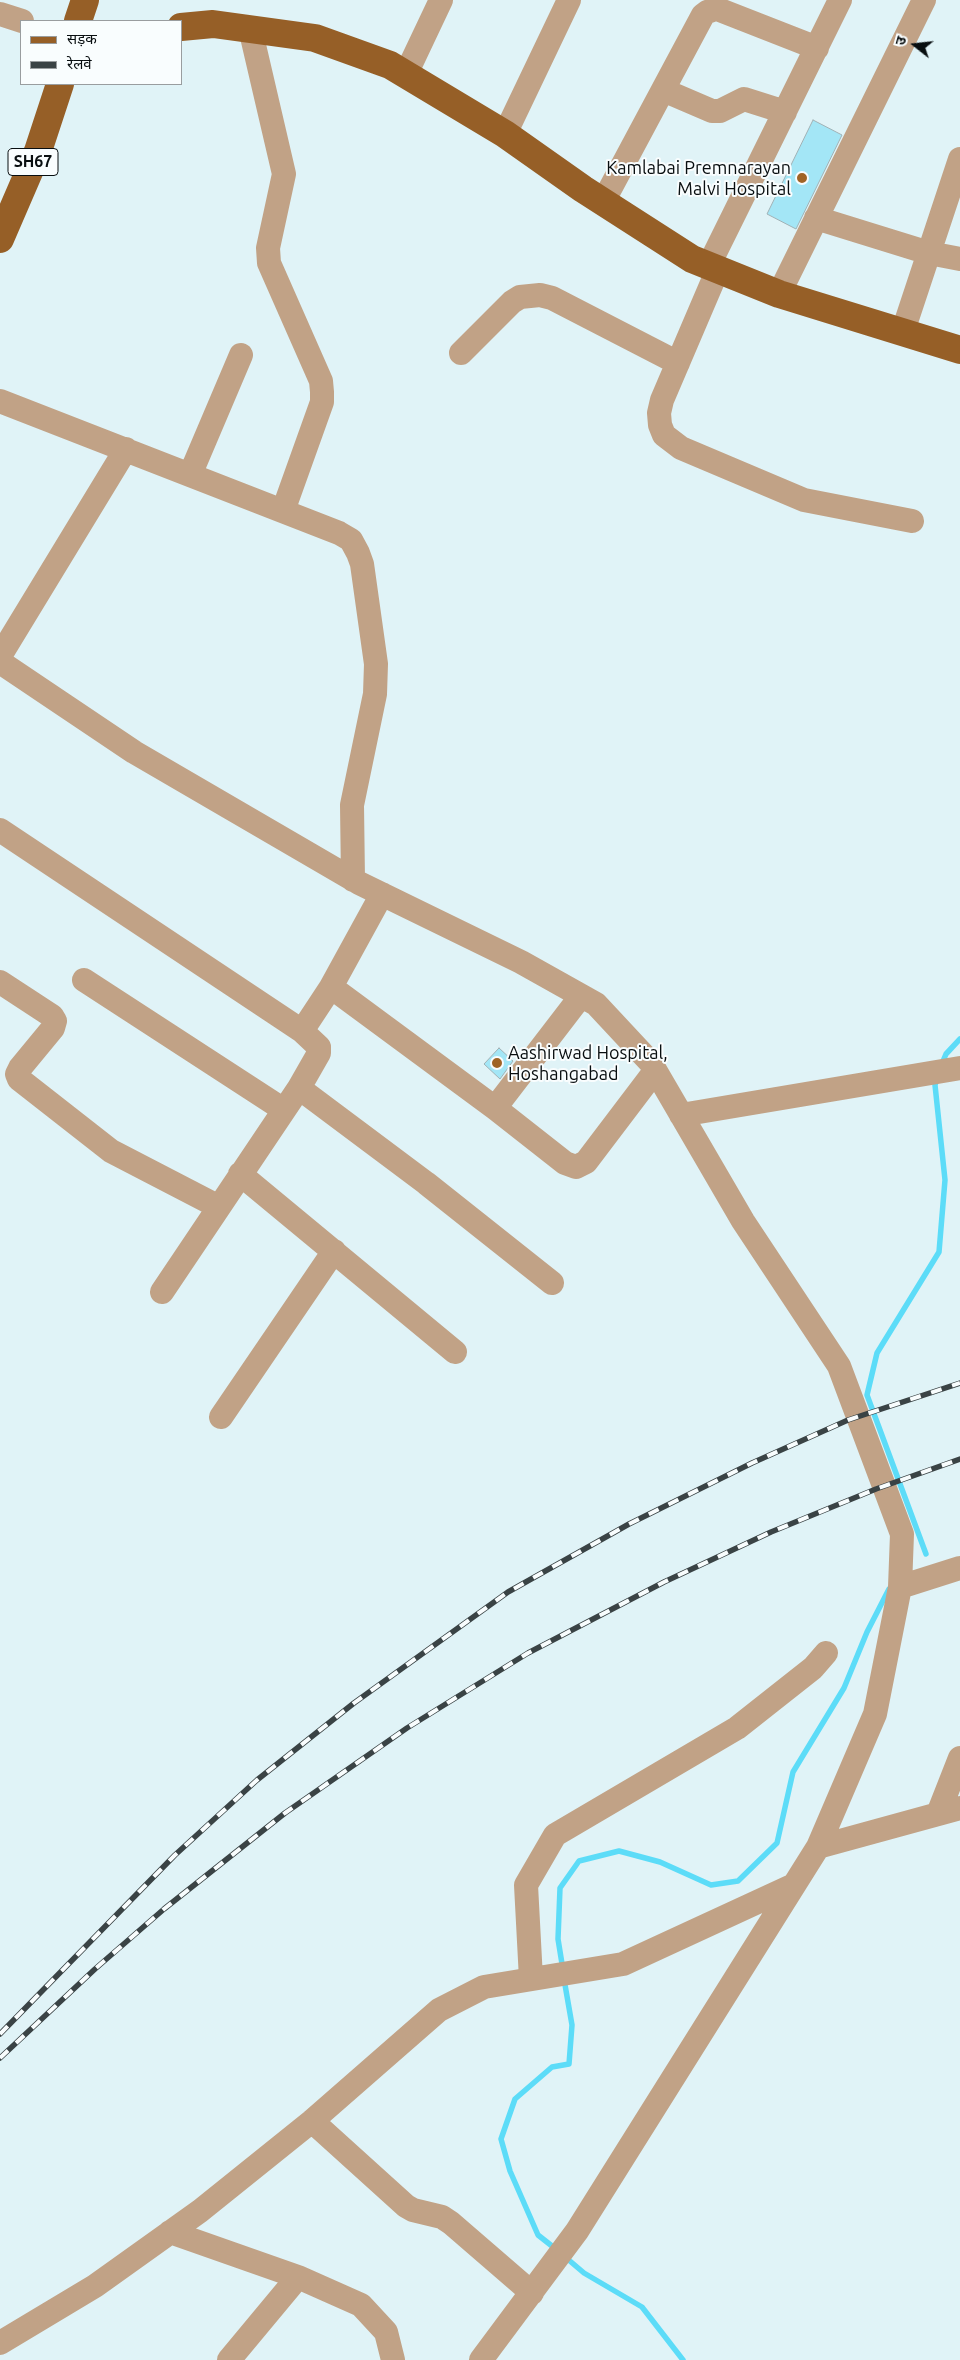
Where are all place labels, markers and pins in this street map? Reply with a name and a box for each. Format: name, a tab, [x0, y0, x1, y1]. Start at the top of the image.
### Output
place label: Kamlabai Premnarayan Malvi Hospital	[606, 157, 791, 200]
marker: Kamlabai Premnarayan Malvi Hospital	[795, 171, 809, 185]
place label: Aashirwad Hospital, Hoshangabad	[508, 1042, 668, 1084]
marker: Aashirwad Hospital, Hoshangabad	[490, 1056, 504, 1070]

